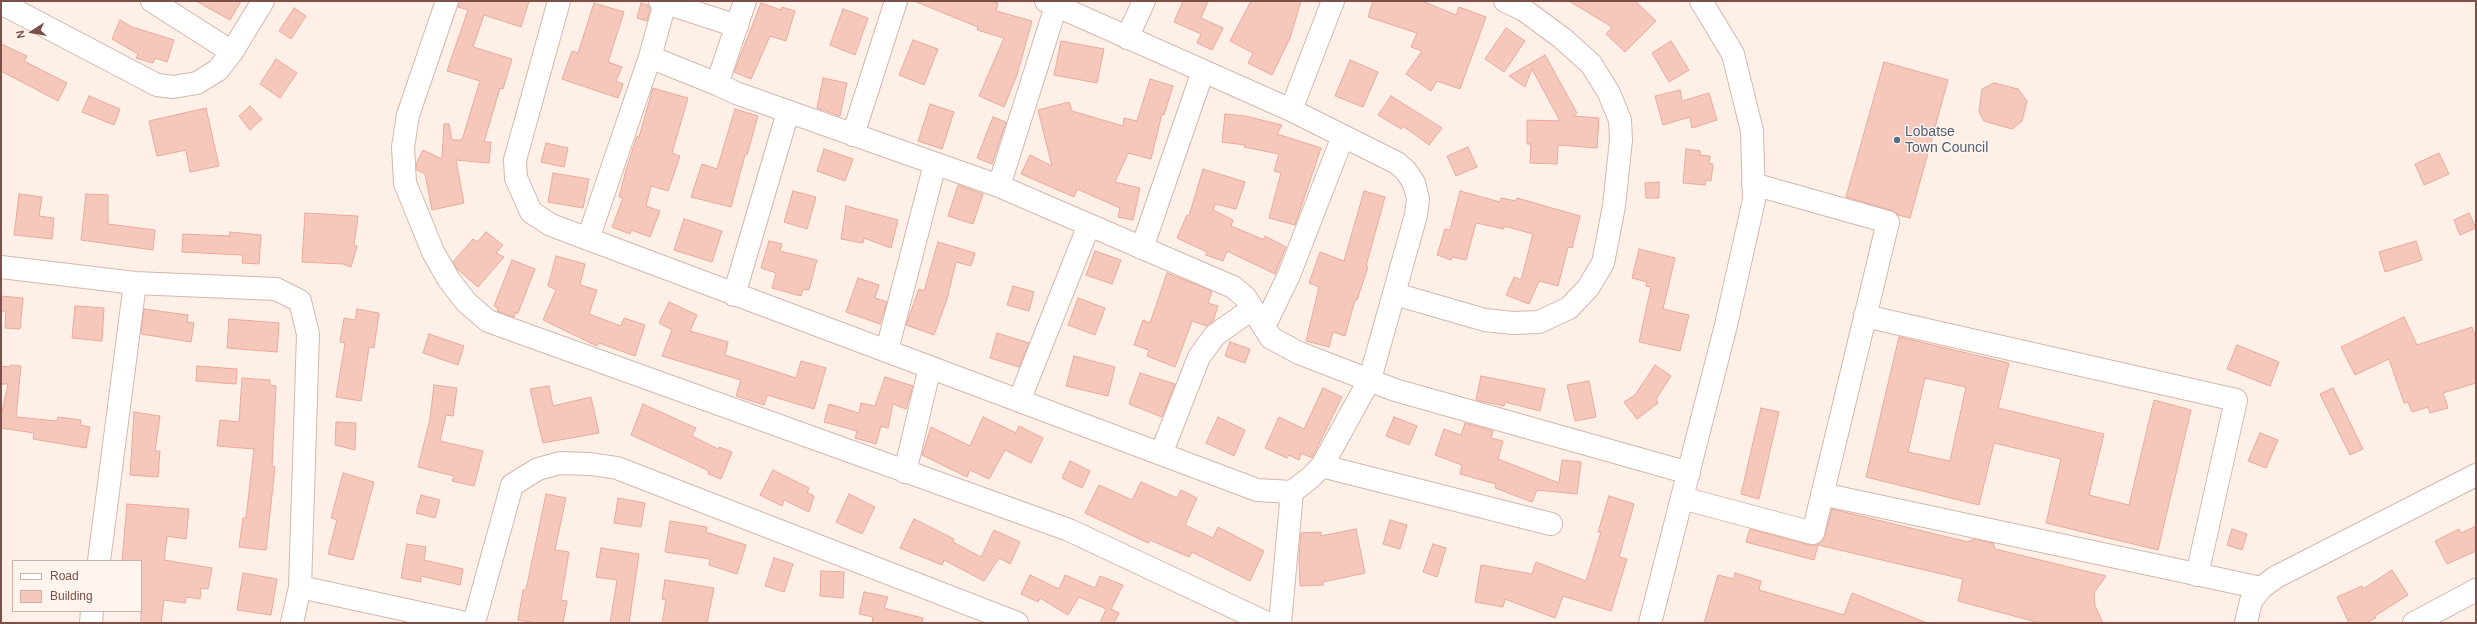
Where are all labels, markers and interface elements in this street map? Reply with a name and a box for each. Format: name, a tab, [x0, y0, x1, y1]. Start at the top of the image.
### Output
north arrow	[12, 12, 52, 52]
text: N	[14, 29, 27, 40]
place label: Lobatse Town Council	[1905, 124, 1988, 156]
marker: Lobatse Town Council	[1892, 135, 1902, 145]
legend	[12, 560, 142, 612]
text: Road	[50, 569, 79, 583]
text: Building	[50, 589, 93, 603]

